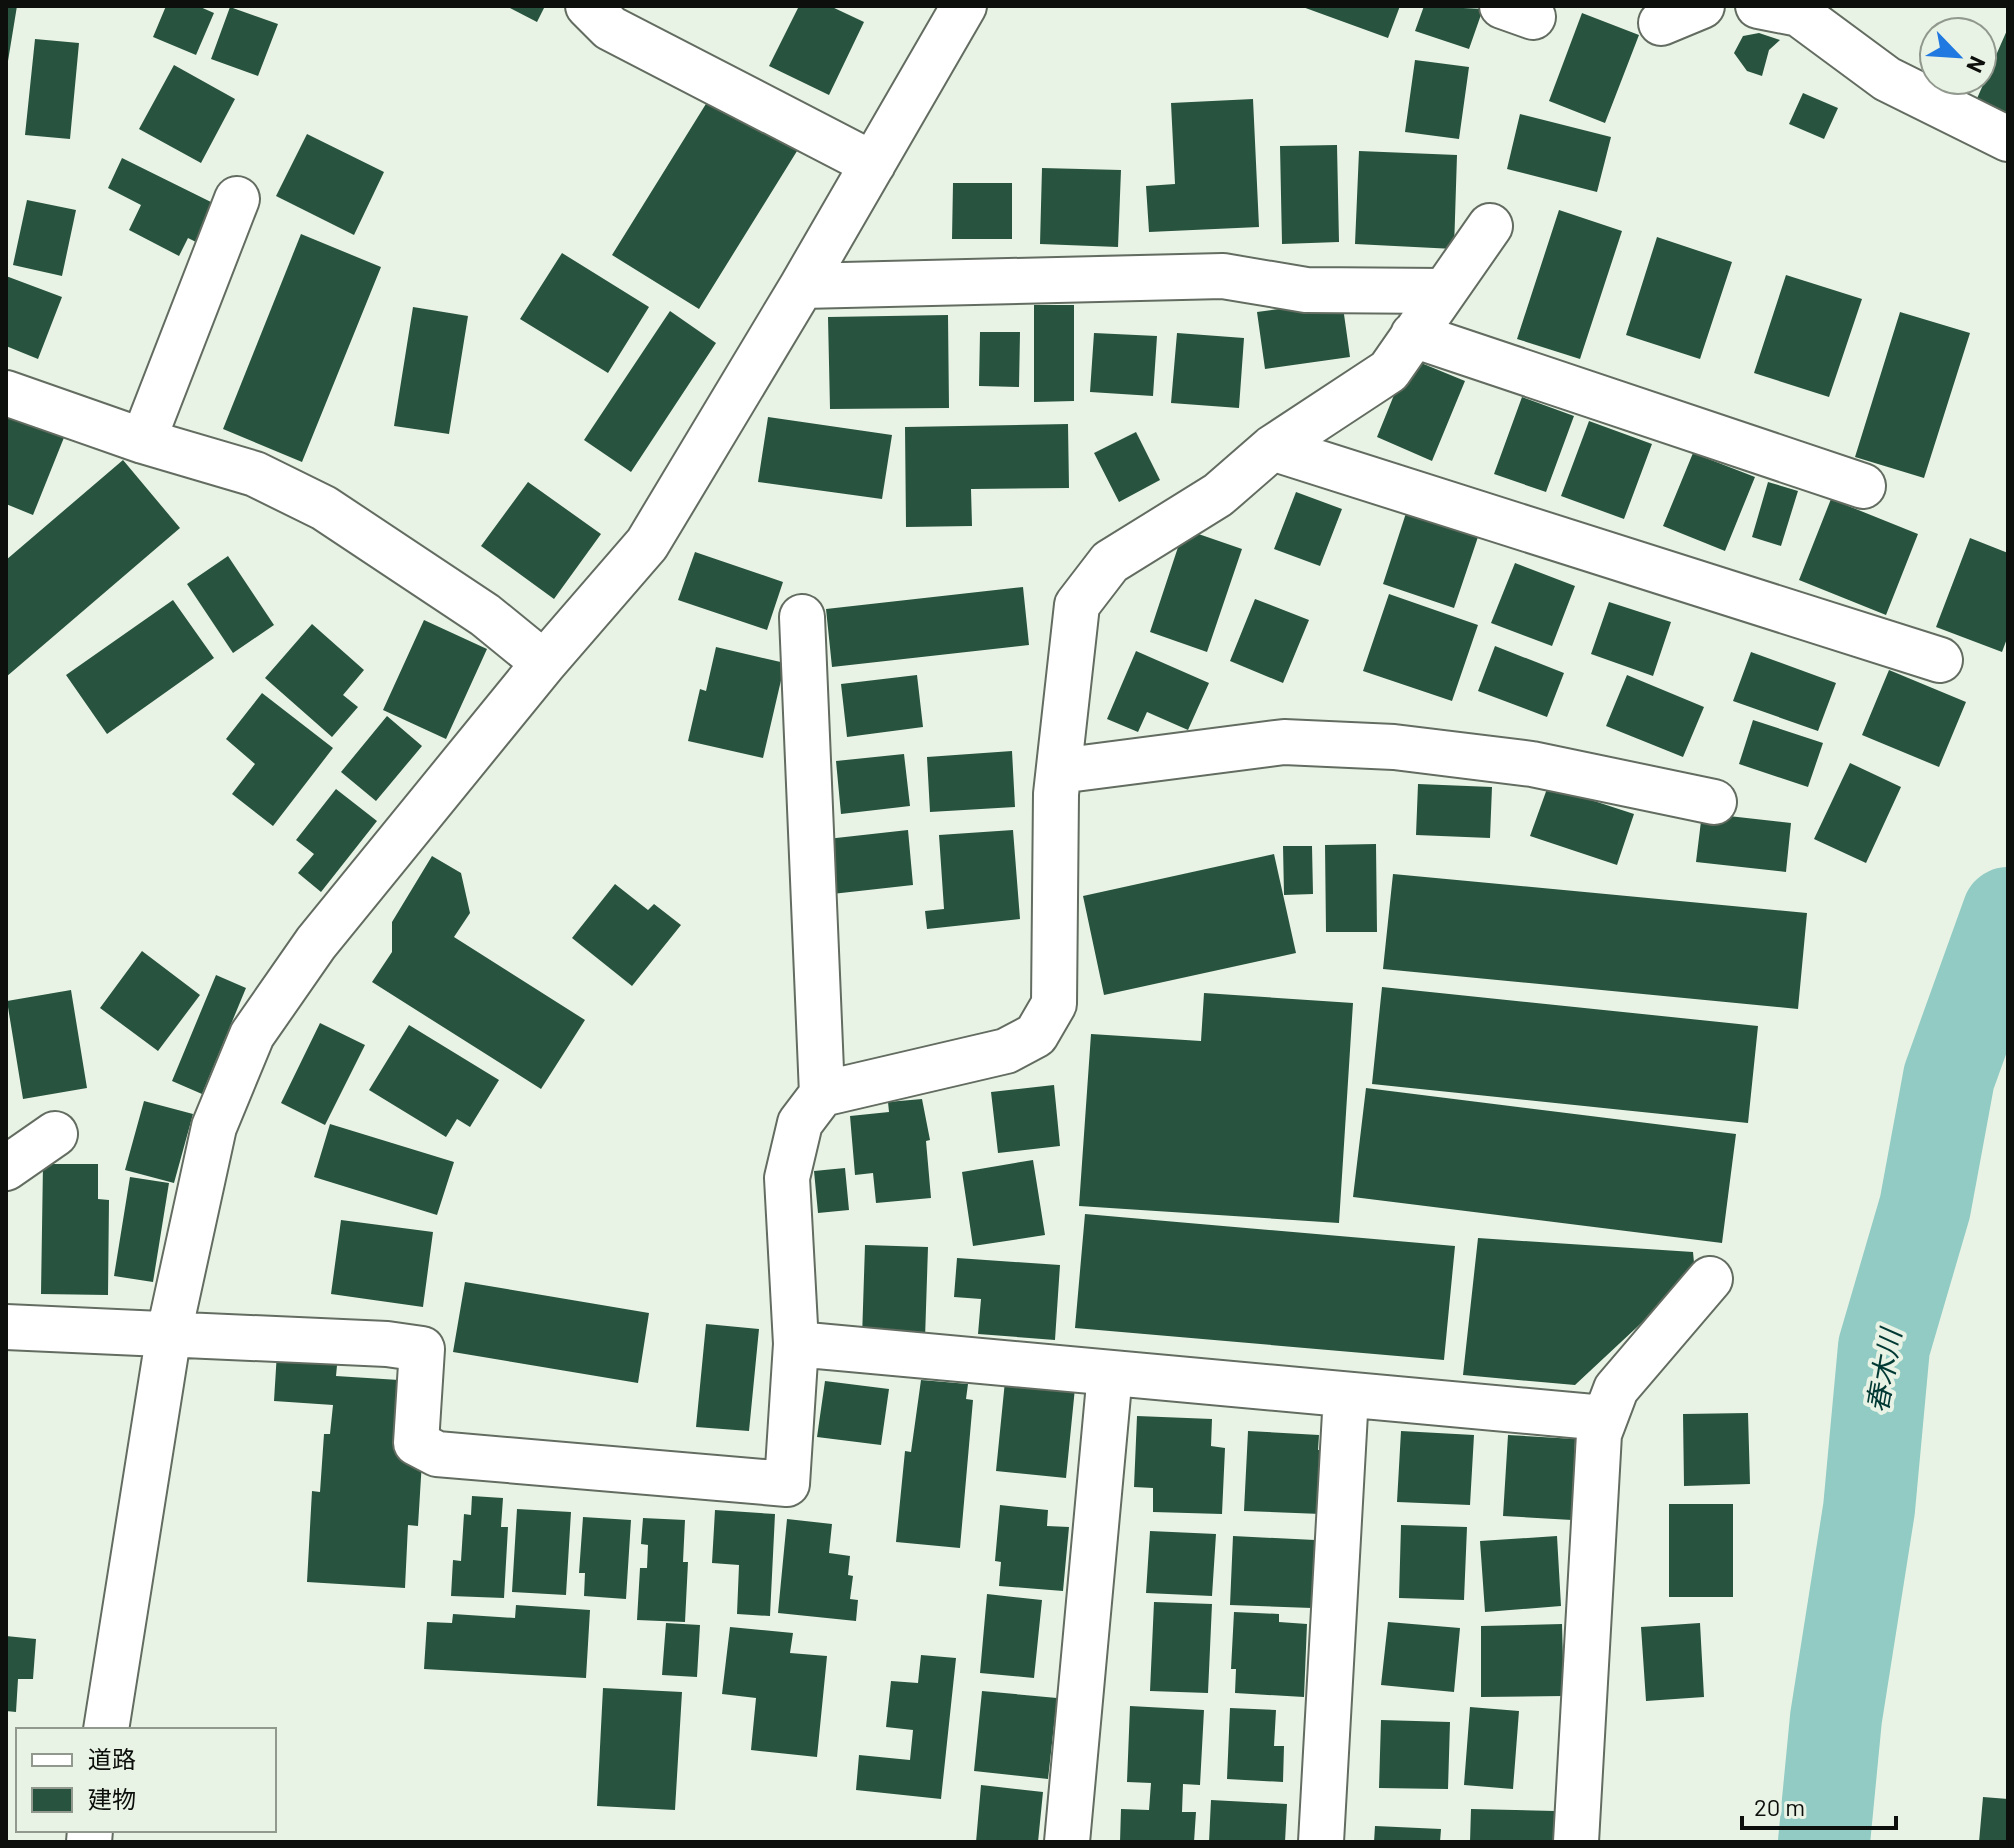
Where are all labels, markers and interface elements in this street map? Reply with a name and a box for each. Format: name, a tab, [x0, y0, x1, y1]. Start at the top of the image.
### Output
north arrow	[1918, 16, 1998, 96]
text: N	[1962, 53, 1992, 77]
water label: 春木川	[1859, 1324, 1908, 1415]
legend	[16, 1728, 276, 1832]
text: 道路	[88, 1744, 136, 1773]
scale bar	[1742, 1780, 1896, 1830]
text: 建物	[88, 1784, 136, 1813]
text: 20 m	[1754, 1792, 1805, 1821]

